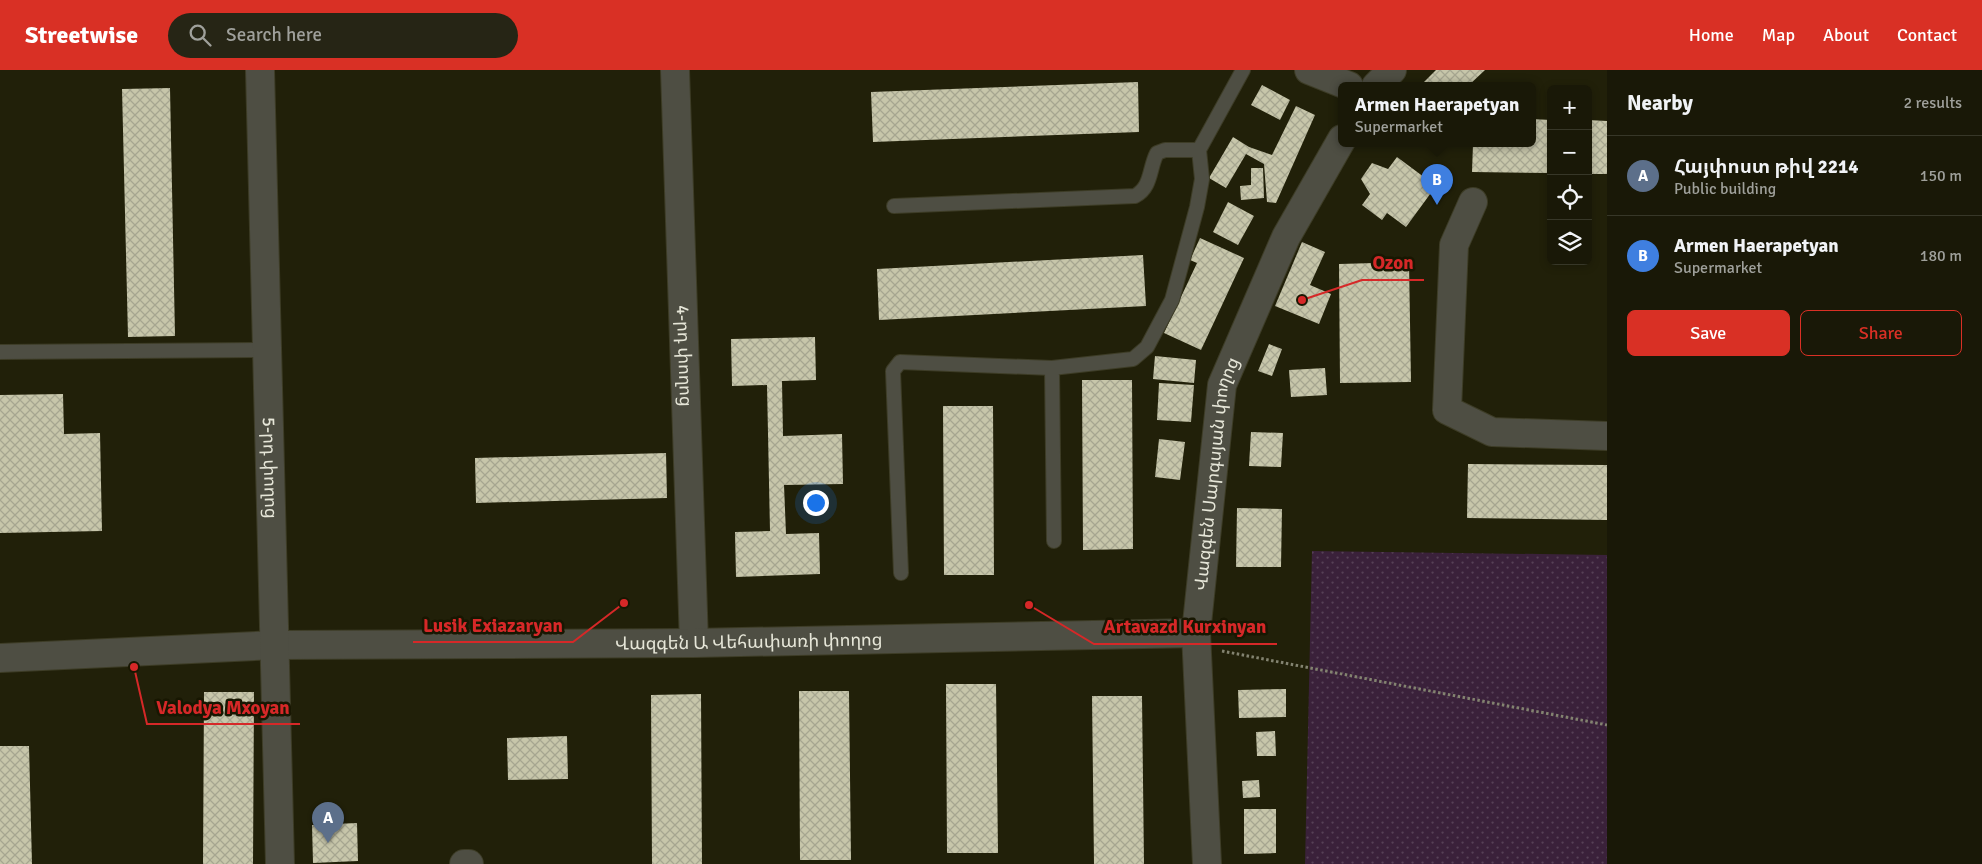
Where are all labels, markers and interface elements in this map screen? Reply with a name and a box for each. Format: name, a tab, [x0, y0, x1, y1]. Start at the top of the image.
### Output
search box	[168, 13, 518, 58]
text: Streetwise	[25, 20, 138, 50]
icon: search	[186, 21, 214, 49]
text: Search here	[226, 23, 322, 47]
text: Home	[1689, 24, 1734, 46]
text: Map	[1762, 24, 1795, 46]
text: About	[1823, 24, 1869, 46]
text: Contact	[1897, 24, 1957, 46]
popup	[1338, 82, 1536, 147]
map controls	[1547, 85, 1592, 265]
button: +	[1547, 85, 1592, 130]
text: Nearby	[1627, 90, 1693, 116]
text: Armen Haerapetyan	[1355, 93, 1519, 117]
text: 2 results	[1903, 93, 1962, 113]
text: Supermarket	[1355, 117, 1443, 137]
button: −	[1547, 130, 1592, 175]
text: Հայփոստ թիվ 2214	[1674, 155, 1858, 179]
pin: B	[1421, 164, 1453, 205]
text: A	[1638, 166, 1648, 186]
text: 150 m	[1920, 166, 1962, 186]
button: locate	[1547, 175, 1592, 220]
text: Public building	[1674, 179, 1776, 199]
button: layers	[1547, 220, 1592, 265]
text: Armen Haerapetyan	[1674, 234, 1839, 258]
callout: Ozon	[1362, 246, 1424, 280]
text: B	[1638, 246, 1648, 266]
text: 180 m	[1920, 246, 1962, 266]
text: Ozon	[1372, 251, 1414, 275]
text: Supermarket	[1674, 258, 1762, 278]
street label: 4-րդ փողոց	[672, 305, 697, 407]
button: Save	[1627, 310, 1790, 356]
button: Share	[1800, 310, 1962, 356]
street label: Վազգեն Սարգսյան փողոց	[1189, 353, 1244, 592]
street label: 5-րդ փողոց	[258, 417, 282, 519]
your location	[803, 490, 829, 516]
callout: Lusik Exiazaryan	[413, 608, 573, 642]
callout: Artavazd Kurxinyan	[1094, 610, 1277, 644]
text: Lusik Exiazaryan	[423, 614, 563, 638]
text: Artavazd Kurxinyan	[1104, 615, 1266, 639]
street label: Վազգեն Ա Վեհափառի փողոց	[615, 628, 883, 654]
callout: Valodya Mxoyan	[147, 690, 300, 724]
text: Valodya Mxoyan	[156, 696, 290, 720]
pin: A	[312, 802, 344, 843]

